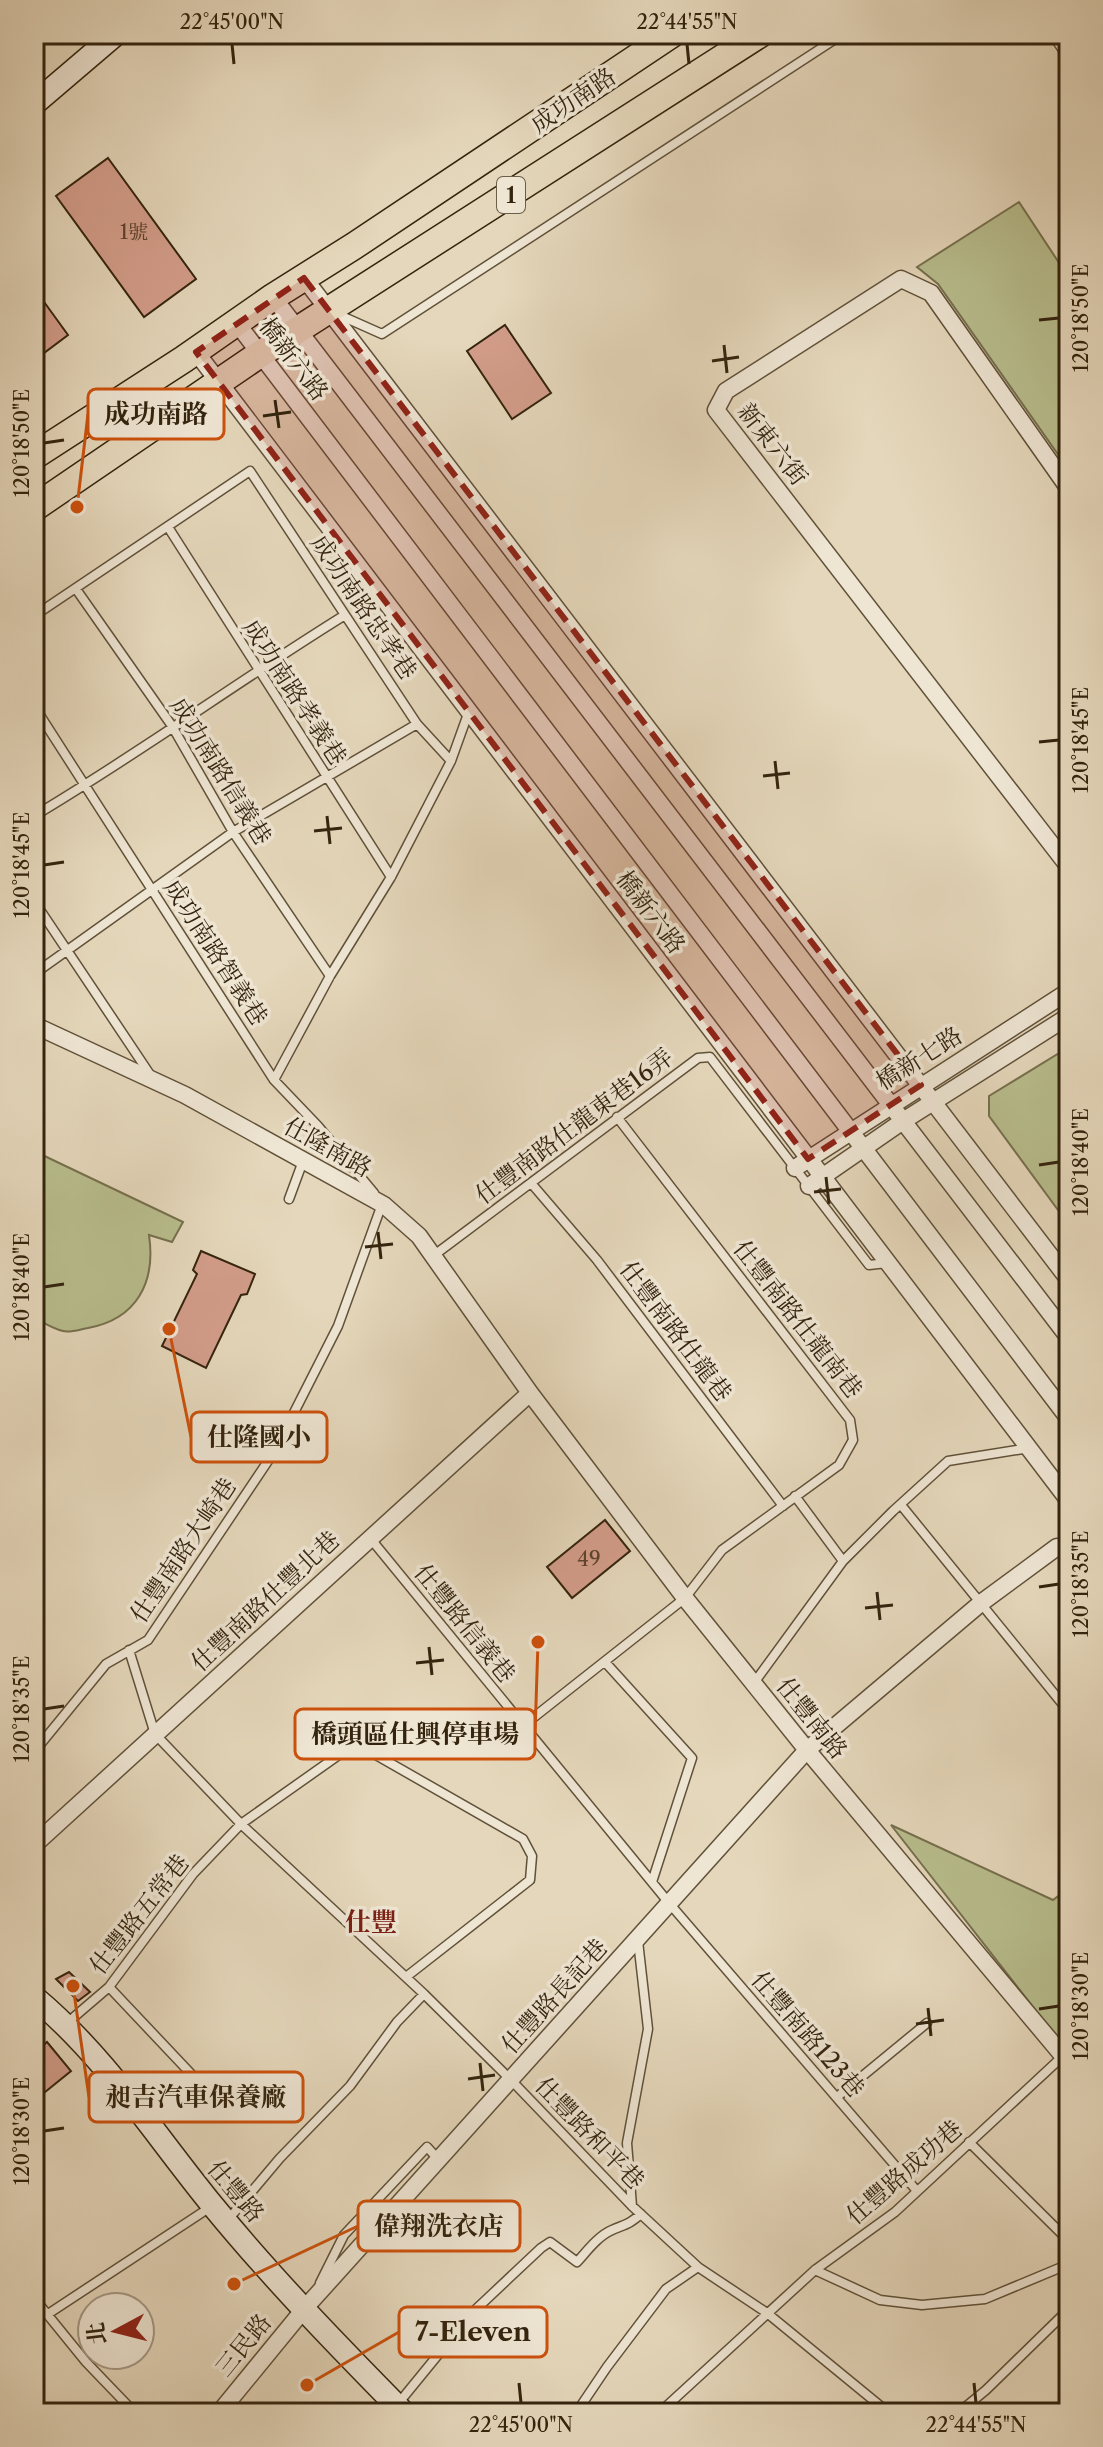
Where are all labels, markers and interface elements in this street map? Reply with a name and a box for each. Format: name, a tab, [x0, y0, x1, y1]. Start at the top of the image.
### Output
text: 22°45'00"N	[180, 10, 284, 34]
text: 22°44'55"N	[636, 10, 738, 34]
street label: 成功南路	[525, 61, 621, 139]
road number: 1	[497, 177, 525, 213]
house number: 1號	[120, 220, 148, 244]
text: 120°18'50"E	[1069, 264, 1093, 372]
street label: 橋新六路	[254, 312, 334, 406]
text: 120°18'50"E	[10, 389, 34, 497]
callout: 成功南路	[88, 389, 224, 439]
street label: 新東六街	[732, 397, 814, 491]
text: 成功南路	[104, 398, 208, 430]
street label: 成功南路忠孝巷	[305, 529, 423, 685]
street label: 成功南路孝義巷	[237, 614, 353, 770]
text: 120°18'45"E	[1069, 687, 1093, 793]
street label: 成功南路信義巷	[164, 692, 278, 850]
text: 120°18'45"E	[10, 812, 34, 918]
street label: 橋新六路	[611, 865, 691, 959]
street label: 成功南路智義巷	[158, 874, 274, 1030]
street label: 橋新七路	[871, 1020, 967, 1096]
street label: 仕豐南路仕龍東巷16弄	[469, 1042, 679, 1210]
text: 120°18'40"E	[1069, 1108, 1093, 1216]
street label: 仕隆南路	[279, 1111, 377, 1183]
text: 120°18'40"E	[10, 1233, 34, 1341]
street label: 仕豐南路仕龍南巷	[727, 1234, 869, 1404]
street label: 仕豐南路仕龍巷	[614, 1255, 738, 1407]
callout: 仕隆國小	[191, 1412, 327, 1462]
text: 仕隆國小	[207, 1421, 311, 1453]
street label: 仕豐南路大崎巷	[124, 1472, 242, 1628]
street label: 仕豐南路仕豐北巷	[185, 1525, 345, 1677]
text: 120°18'35"E	[1069, 1531, 1093, 1637]
house number: 49	[577, 1547, 601, 1571]
street label: 仕豐路信義巷	[408, 1558, 522, 1688]
text: 120°18'35"E	[10, 1656, 34, 1762]
street label: 仕豐南路	[771, 1672, 853, 1764]
callout: 橋頭區仕興停車場	[295, 1709, 535, 1759]
text: 橋頭區仕興停車場	[311, 1718, 519, 1750]
street label: 仕豐路五常巷	[83, 1848, 195, 1980]
district label: 仕豐	[345, 1906, 397, 1938]
street label: 仕豐路長記巷	[495, 1933, 613, 2059]
text: 120°18'30"E	[1069, 1952, 1093, 2060]
street label: 仕豐南路123巷	[746, 1965, 870, 2103]
street label: 仕豐路和平巷	[530, 2071, 650, 2195]
callout: 昶吉汽車保養廠	[89, 2072, 303, 2122]
text: 120°18'30"E	[10, 2077, 34, 2185]
text: 昶吉汽車保養廠	[105, 2081, 287, 2113]
street label: 仕豐路成功巷	[840, 2114, 968, 2230]
street label: 仕豐路	[202, 2154, 270, 2228]
callout: 偉翔洗衣店	[358, 2201, 520, 2251]
text: 偉翔洗衣店	[374, 2210, 504, 2242]
north arrow	[76, 2291, 156, 2371]
callout: 7-Eleven	[399, 2307, 547, 2357]
street label: 三民路	[209, 2308, 277, 2382]
text: 7-Eleven	[415, 2316, 531, 2348]
text: 北	[82, 2321, 111, 2346]
text: 22°45'00"N	[469, 2413, 573, 2437]
text: 22°44'55"N	[925, 2413, 1027, 2437]

